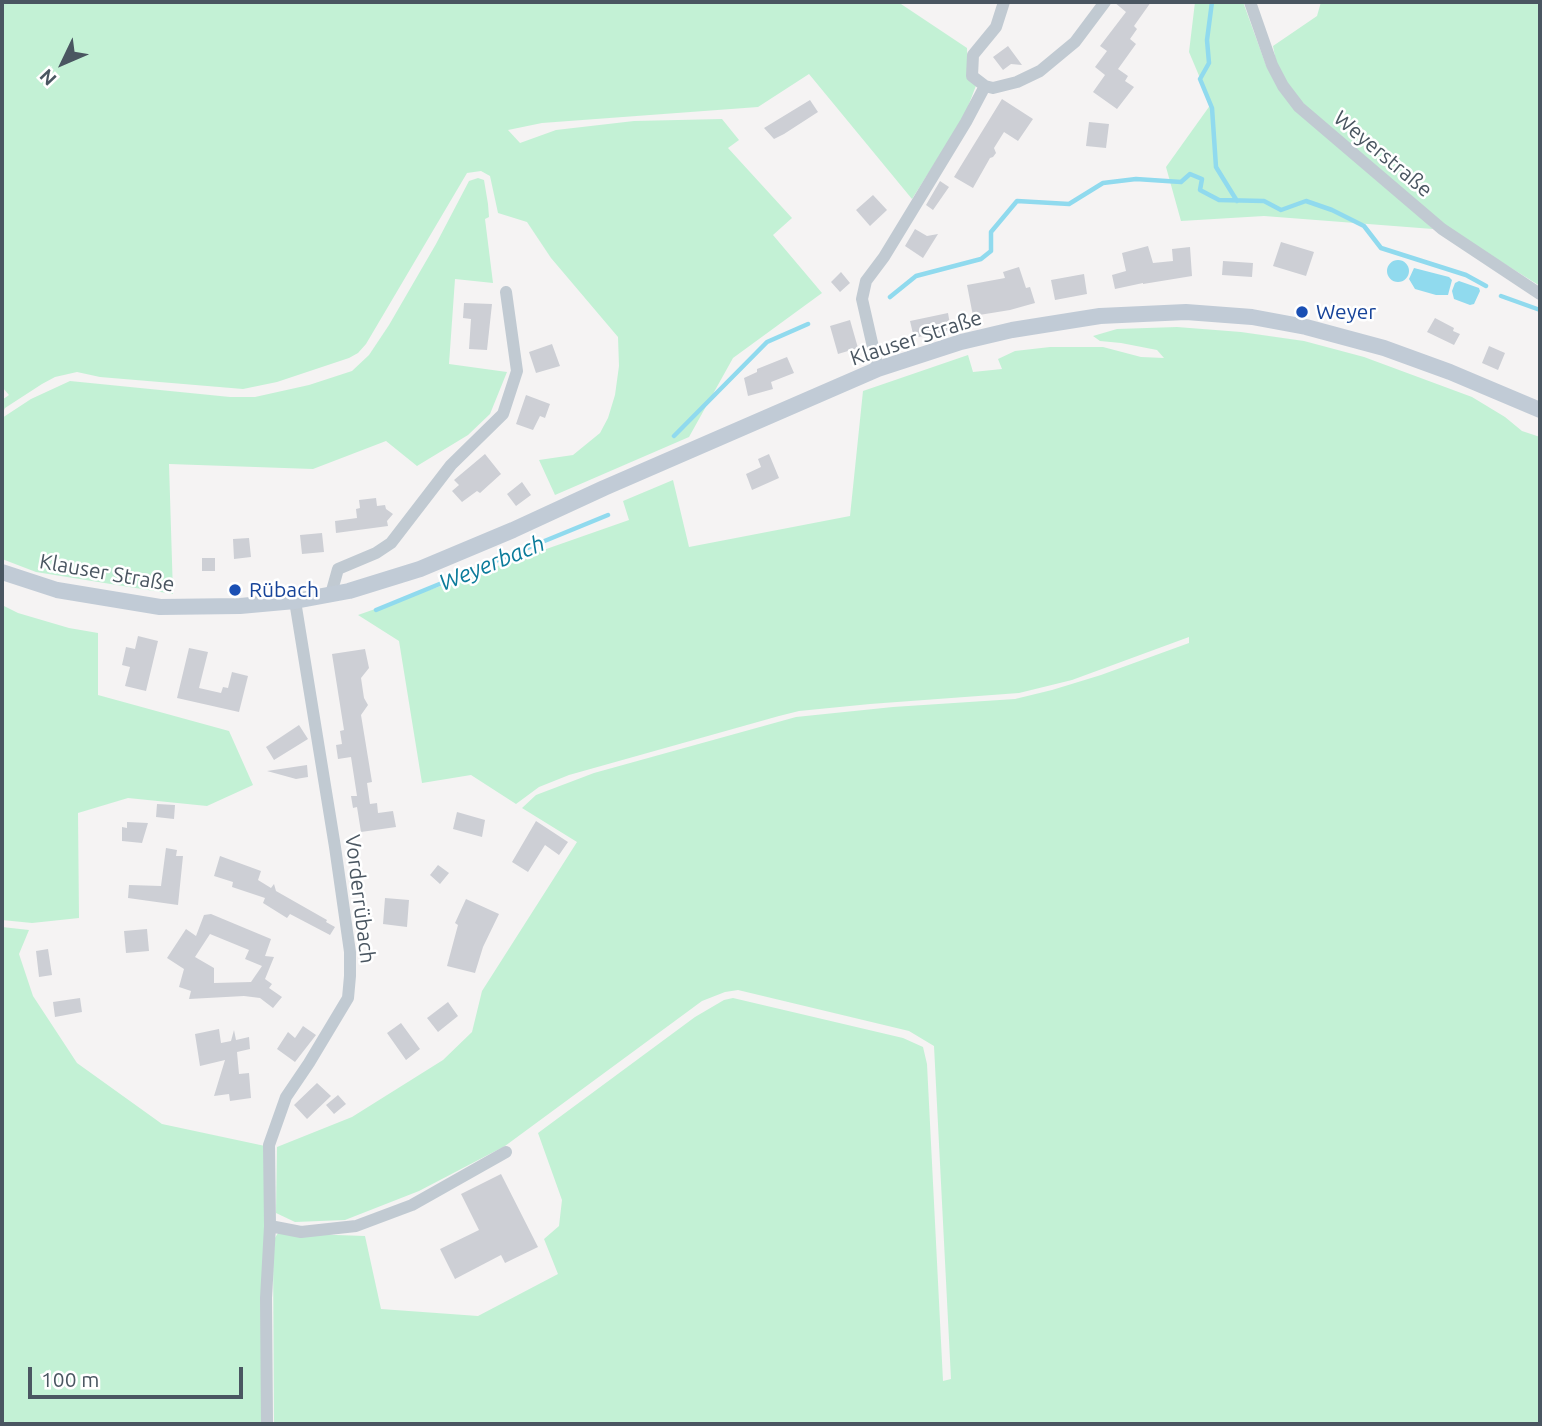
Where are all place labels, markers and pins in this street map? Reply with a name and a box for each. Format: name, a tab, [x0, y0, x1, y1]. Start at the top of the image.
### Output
place label: Weyer	[1316, 299, 1376, 325]
marker: Weyer	[1294, 304, 1310, 320]
place label: Rübach	[249, 577, 319, 603]
marker: Rübach	[227, 582, 243, 598]

